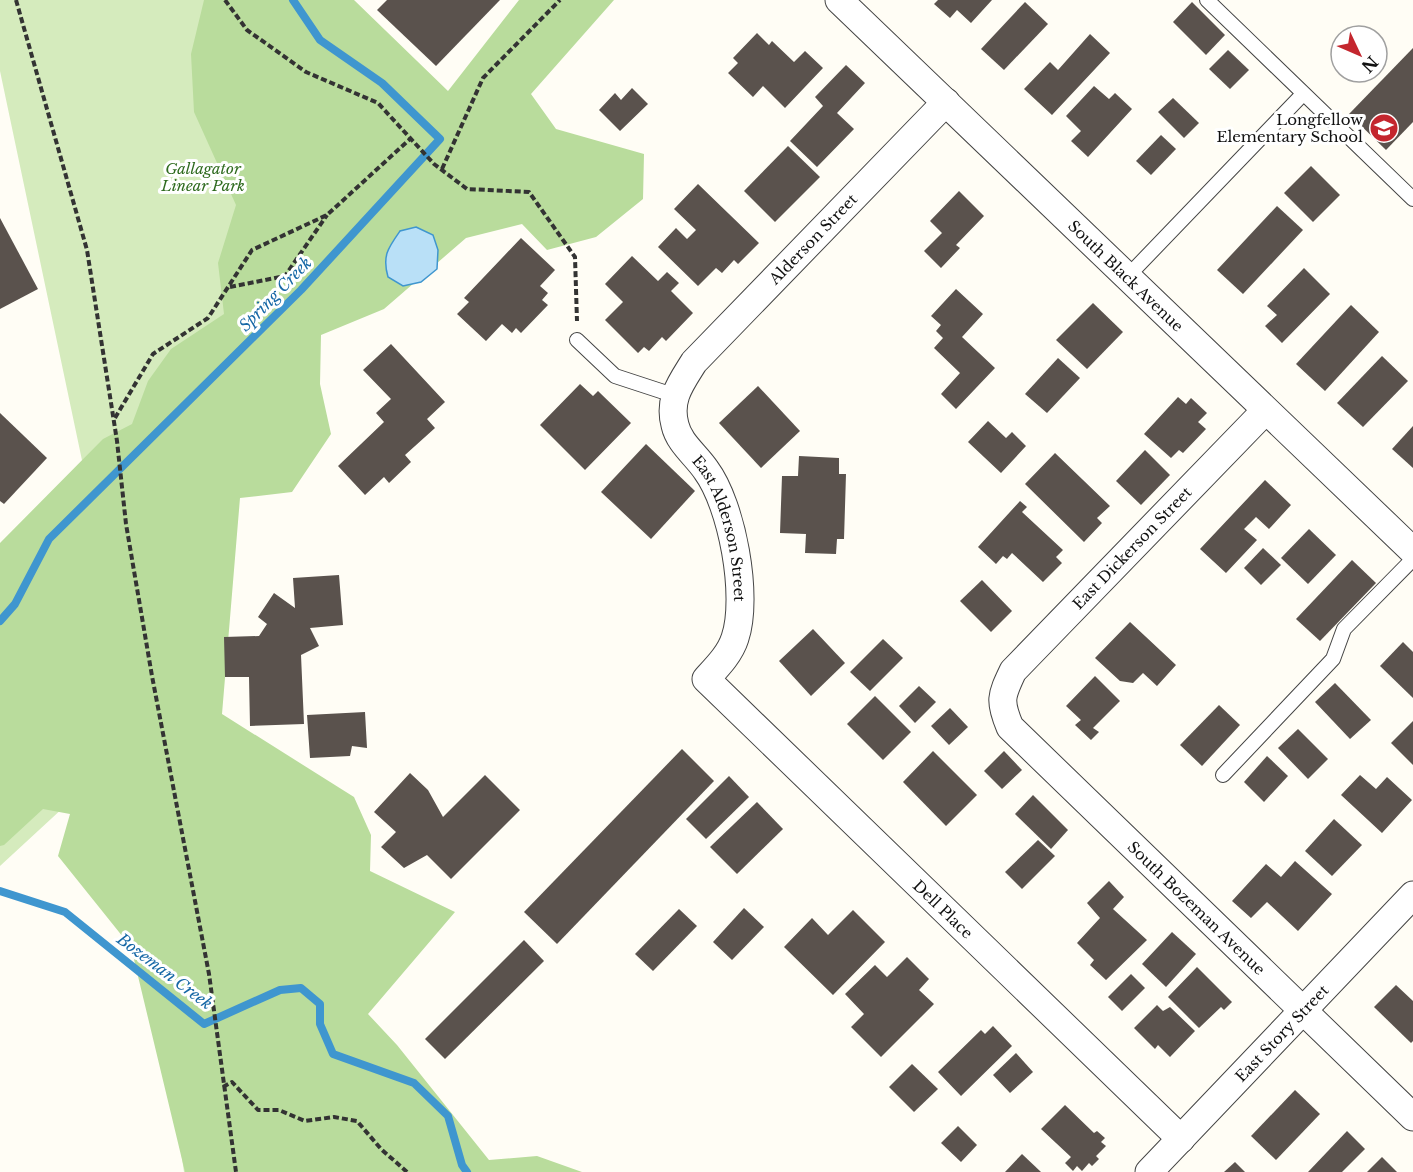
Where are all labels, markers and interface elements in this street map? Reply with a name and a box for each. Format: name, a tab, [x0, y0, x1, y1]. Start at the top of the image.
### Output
north arrow	[1329, 24, 1389, 84]
text: N	[1357, 52, 1382, 77]
place label: Longfellow Elementary School	[1217, 110, 1363, 146]
school or university icon: Longfellow Elementary School	[1368, 112, 1400, 144]
park label: Gallagator Linear Park	[160, 159, 245, 195]
street label: Alderson Street	[764, 189, 861, 289]
street label: South Black Avenue	[1065, 216, 1188, 335]
water label: Spring Creek	[235, 253, 315, 335]
street label: East Alderson Street	[688, 451, 750, 602]
street label: East Dickerson Street	[1068, 482, 1196, 613]
street label: South Bozeman Avenue	[1124, 837, 1269, 978]
street label: Dell Place	[909, 876, 977, 942]
water label: Bozeman Creek	[113, 928, 217, 1013]
street label: East Story Street	[1231, 980, 1332, 1085]

